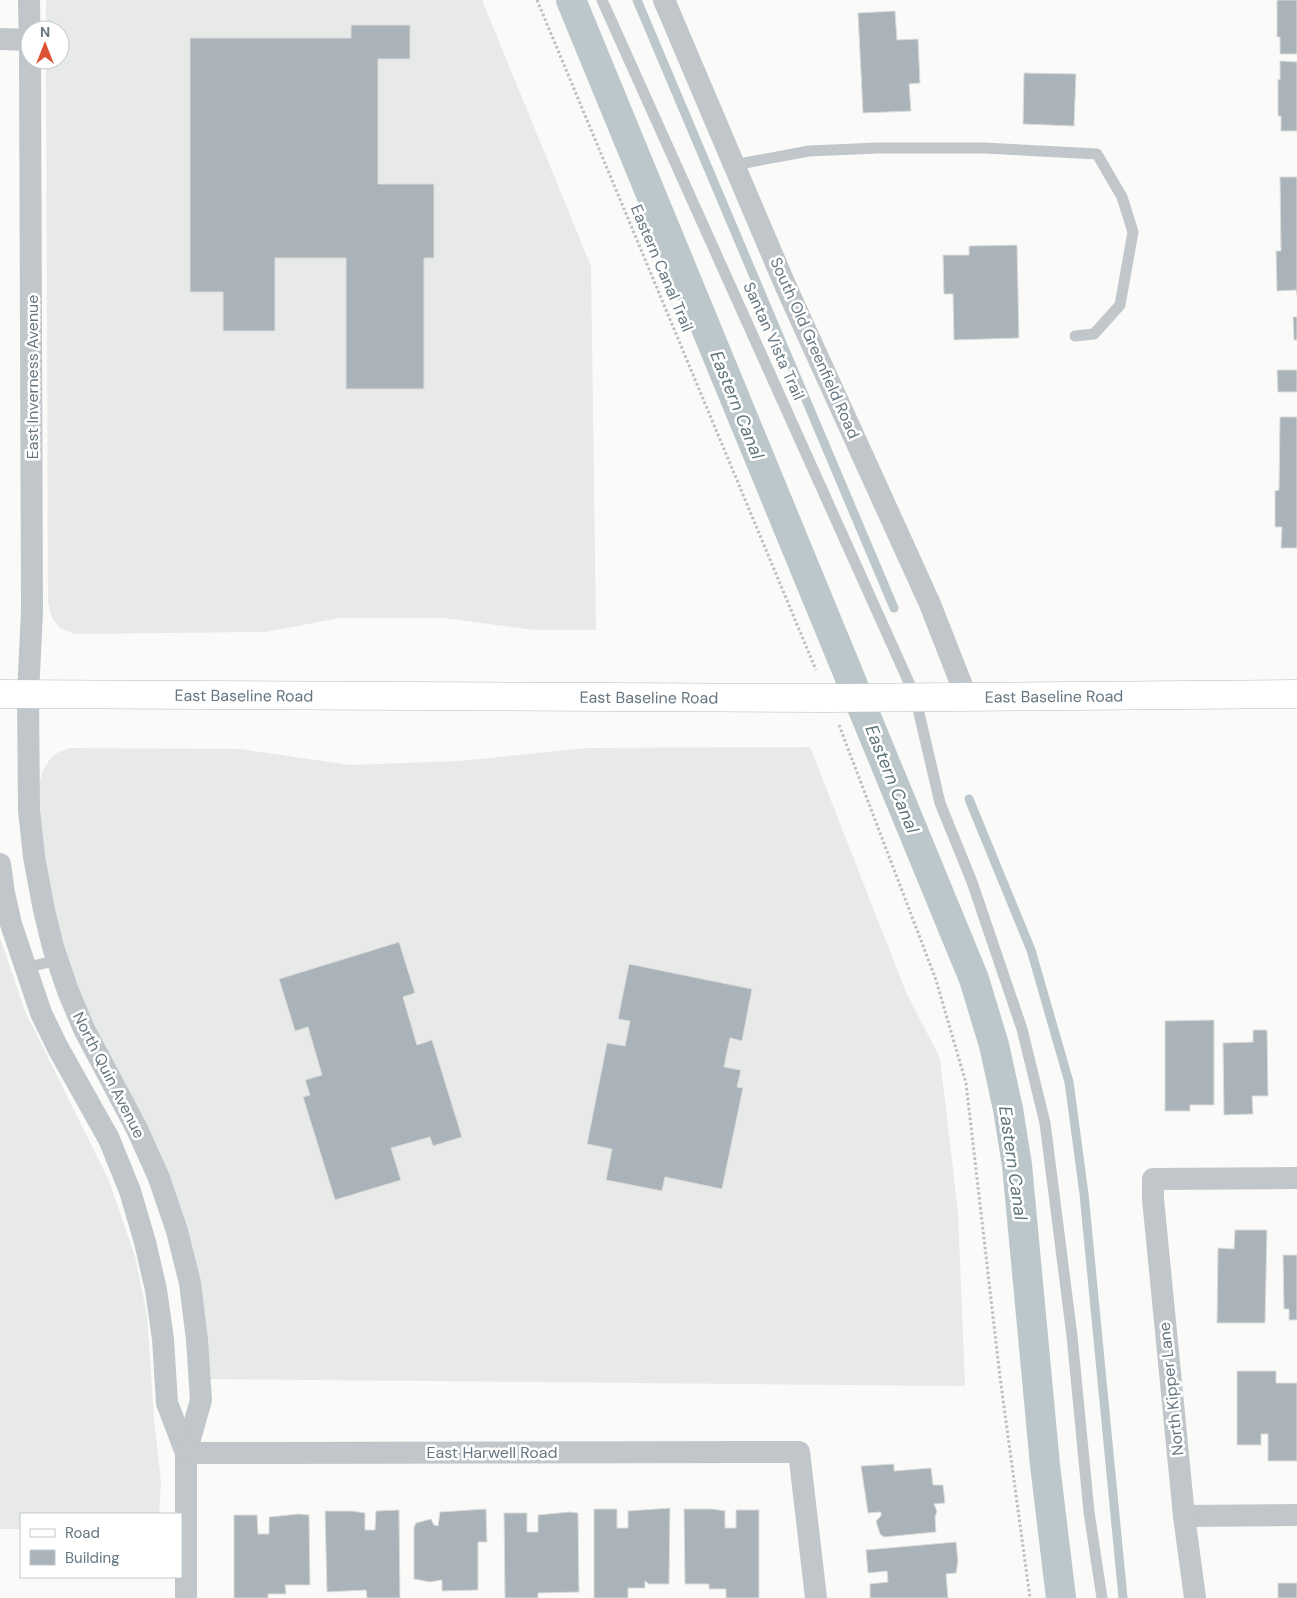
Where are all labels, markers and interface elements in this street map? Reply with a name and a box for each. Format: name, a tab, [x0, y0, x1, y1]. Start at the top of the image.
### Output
north arrow	[20, 20, 70, 70]
text: N	[40, 23, 50, 41]
street label: Eastern Canal Trail	[626, 201, 698, 335]
street label: South Old Greenfield Road	[766, 254, 864, 442]
street label: Santan Vista Trail	[739, 279, 809, 403]
street label: East Inverness Avenue	[22, 295, 43, 459]
water label: Eastern Canal	[704, 347, 770, 464]
street label: East Baseline Road	[175, 684, 313, 706]
street label: East Baseline Road	[985, 685, 1123, 707]
street label: East Baseline Road	[580, 686, 718, 708]
water label: Eastern Canal	[859, 721, 925, 838]
street label: North Quin Avenue	[68, 1008, 150, 1142]
water label: Eastern Canal	[993, 1104, 1033, 1222]
street label: North Kipper Lane	[1154, 1321, 1188, 1457]
street label: East Harwell Road	[426, 1442, 558, 1463]
legend	[20, 1513, 182, 1578]
text: Road	[65, 1523, 100, 1543]
text: Building	[65, 1548, 120, 1568]

